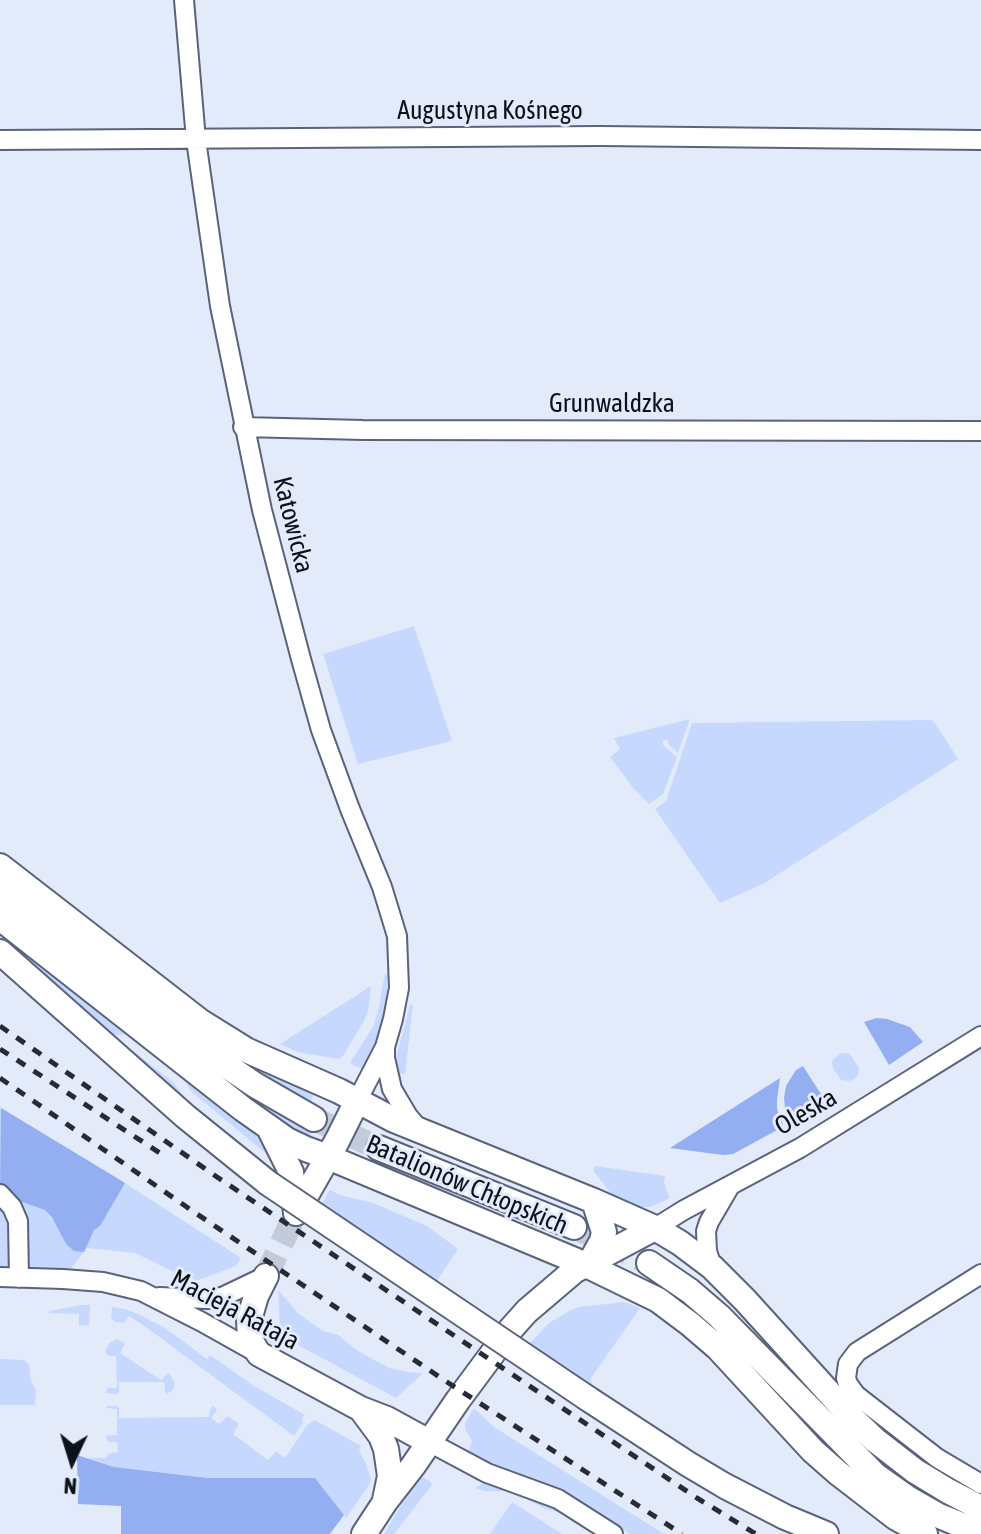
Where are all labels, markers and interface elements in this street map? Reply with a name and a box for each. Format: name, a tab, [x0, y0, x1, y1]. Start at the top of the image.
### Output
street label: Augustyna Kośnego	[397, 95, 583, 127]
street label: Grunwaldzka	[549, 388, 675, 420]
street label: Katowicka	[266, 474, 320, 576]
street label: Oleska	[769, 1082, 843, 1142]
street label: Batalionów Chłopskich	[361, 1128, 573, 1242]
street label: Macieja Rataja	[165, 1263, 305, 1357]
north arrow	[32, 1422, 112, 1502]
text: N	[63, 1473, 78, 1499]

